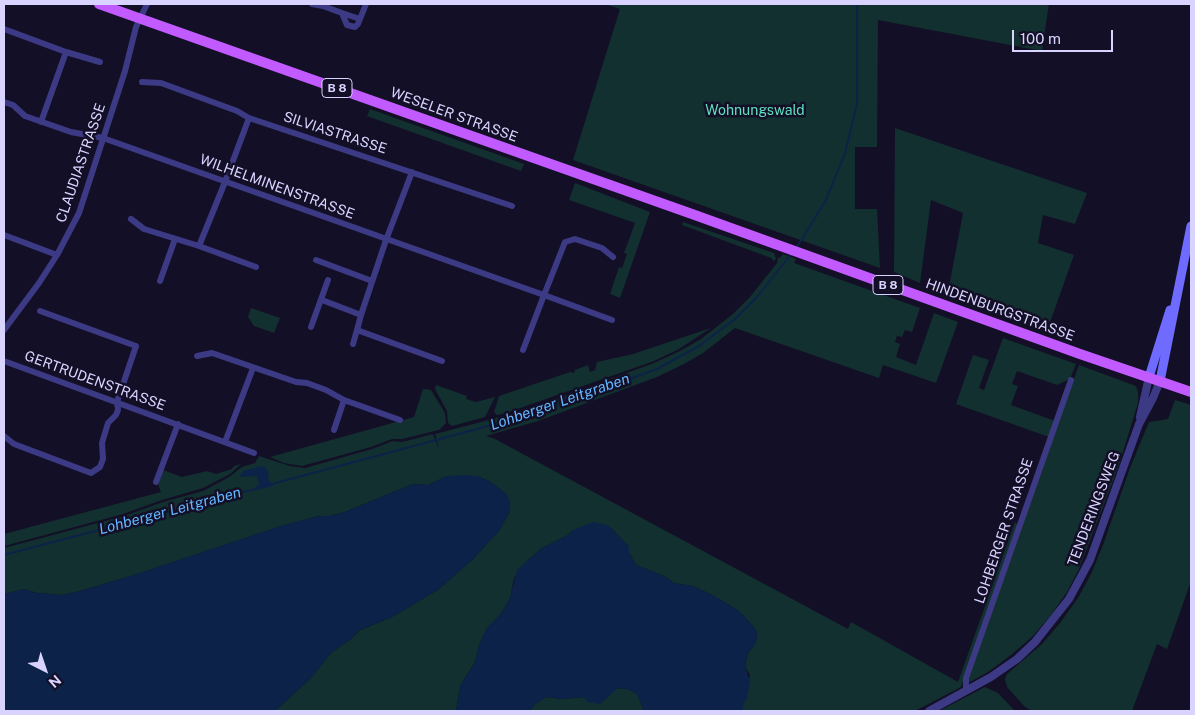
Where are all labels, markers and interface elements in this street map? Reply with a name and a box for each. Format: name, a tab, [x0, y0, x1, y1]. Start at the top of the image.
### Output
scale bar	[1015, 20, 1116, 52]
text: 100 m	[1020, 30, 1061, 47]
road number: B 8	[322, 78, 352, 98]
street label: WESELER STRASSE	[388, 84, 520, 146]
street label: CLAUDIASTRASSE	[53, 101, 109, 225]
park label: Wohnungswald	[705, 103, 805, 119]
street label: SILVIASTRASSE	[281, 108, 389, 158]
street label: WILHELMINENSTRASSE	[197, 151, 357, 223]
street label: HINDENBURGSTRASSE	[923, 275, 1077, 345]
road number: B 8	[873, 276, 903, 294]
street label: GERTRUDENSTRASSE	[22, 348, 168, 414]
water label: Lohberger Leitgraben	[488, 370, 632, 434]
street label: TENDERINGSWEG	[1064, 449, 1124, 569]
street label: LOHBERGER STRASSE	[971, 456, 1037, 606]
water label: Lohberger Leitgraben	[97, 483, 243, 539]
north arrow	[20, 645, 70, 695]
text: N	[45, 672, 64, 691]

